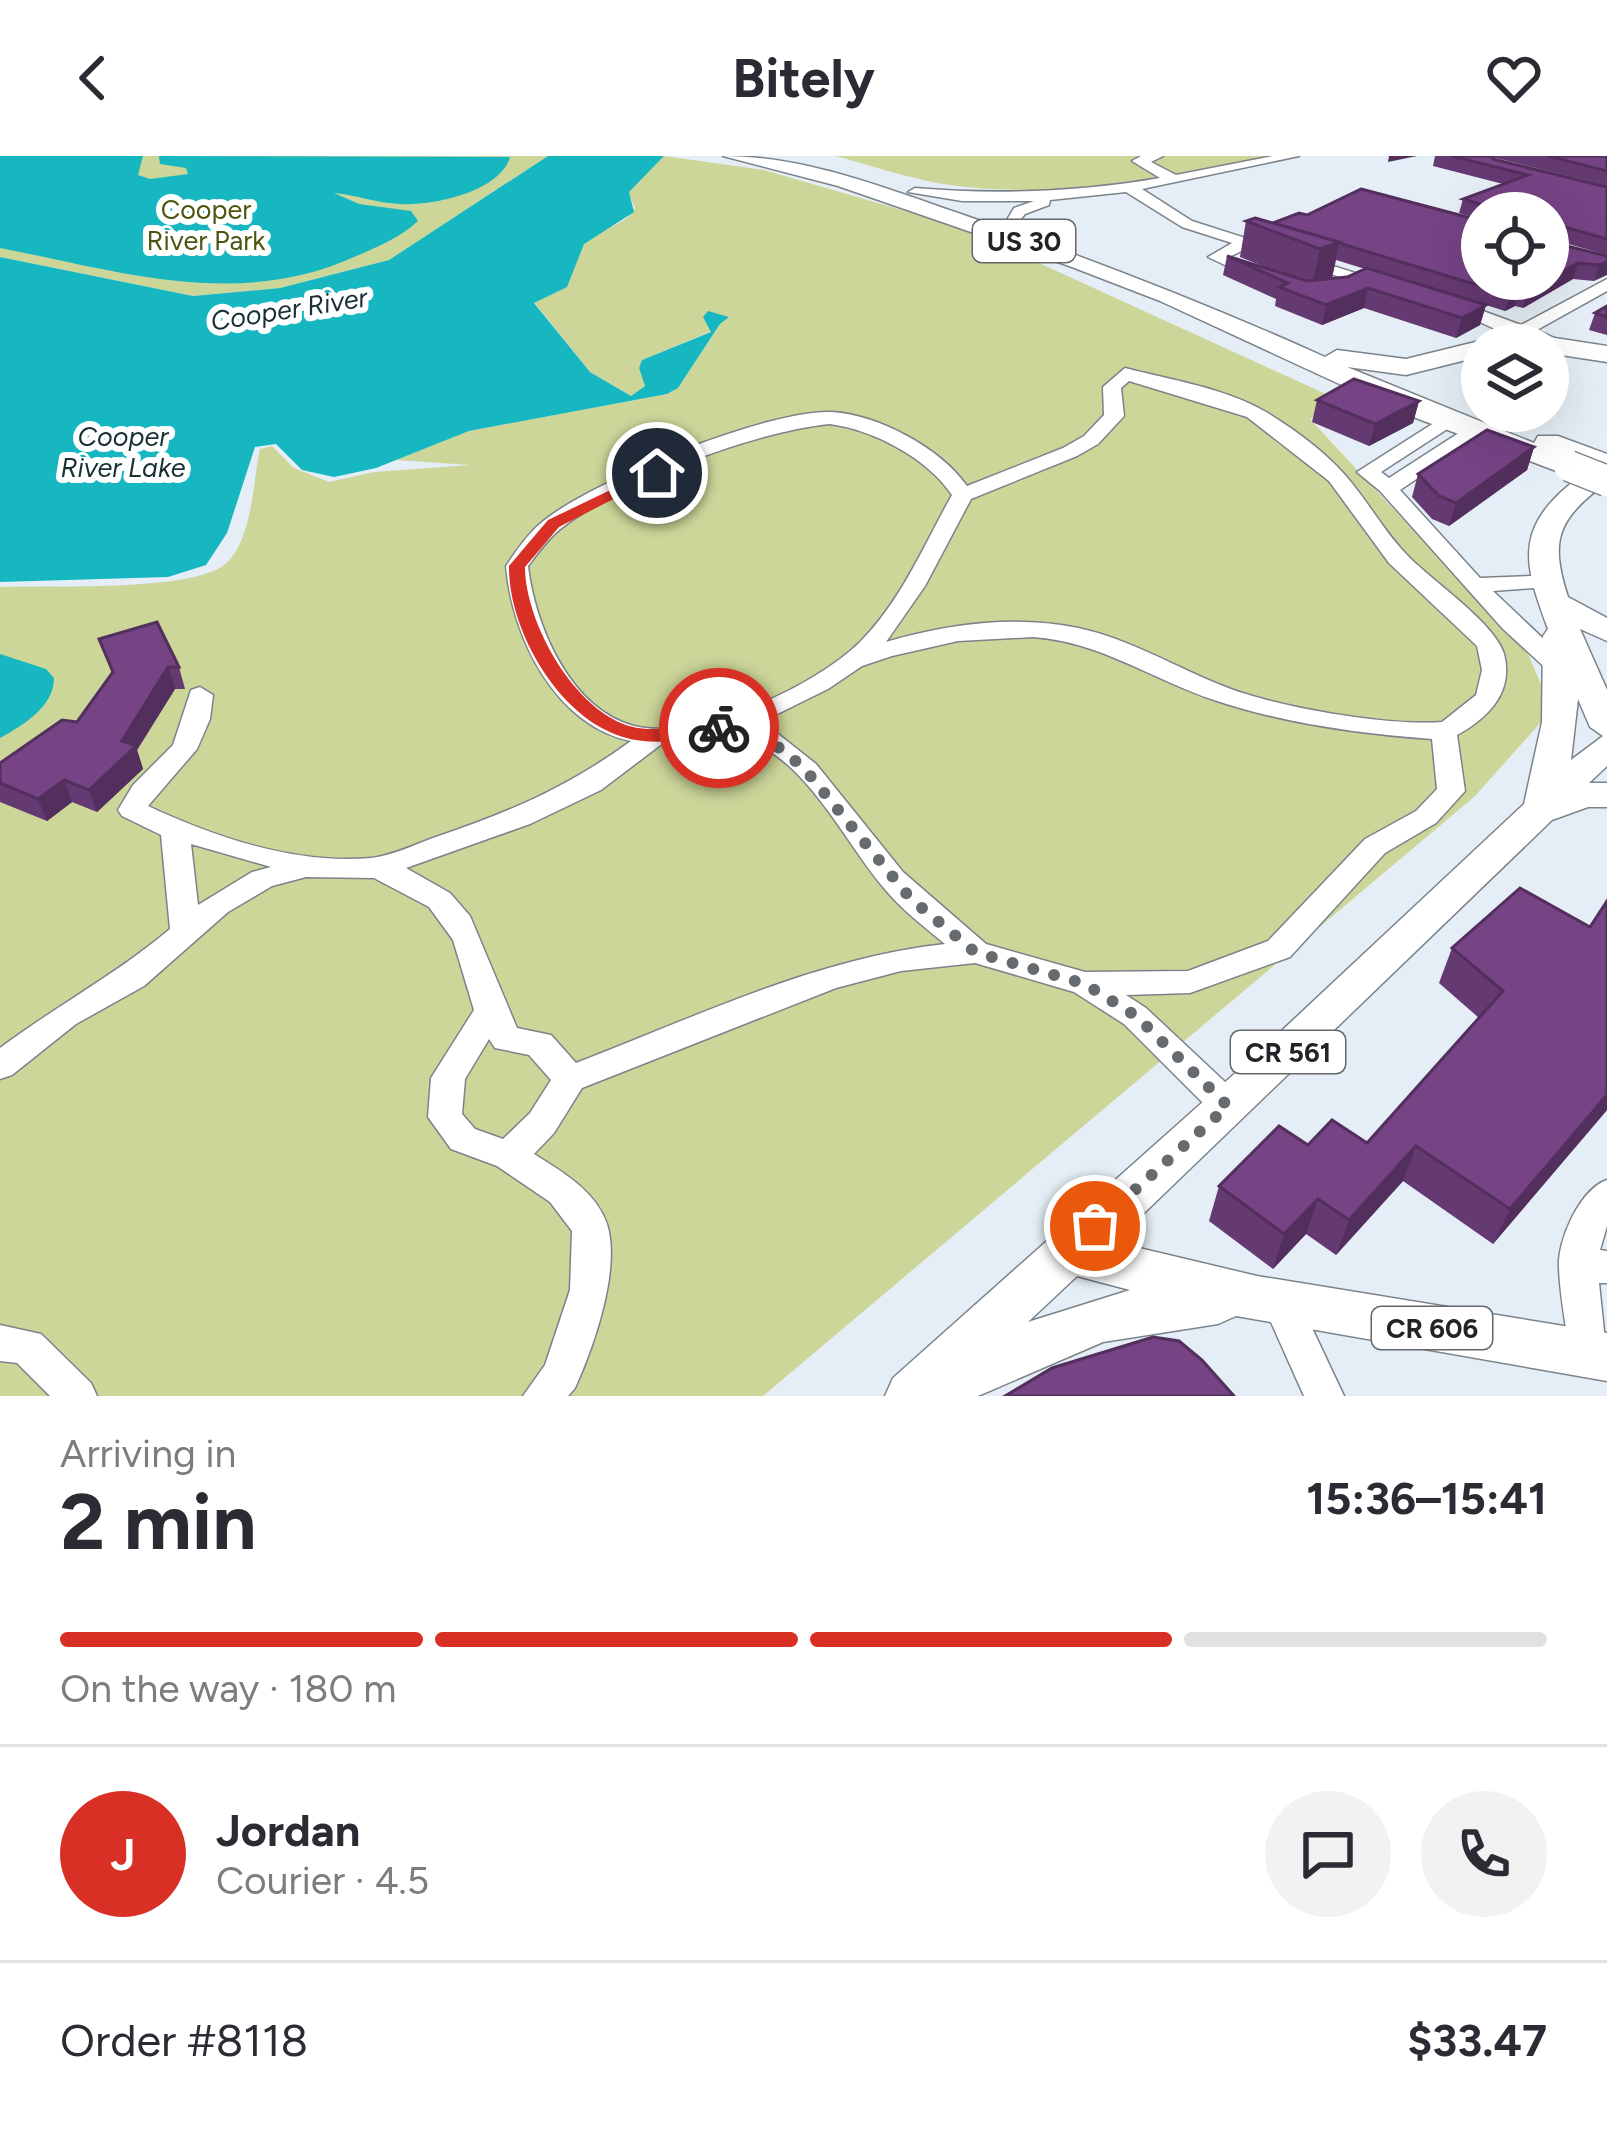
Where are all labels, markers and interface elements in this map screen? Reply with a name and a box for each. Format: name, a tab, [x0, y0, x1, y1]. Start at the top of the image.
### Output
icon: back	[60, 45, 126, 111]
icon: heart	[1481, 45, 1547, 111]
text: Bitely	[732, 46, 875, 111]
map controls	[1461, 192, 1569, 432]
button: locate	[1461, 192, 1569, 300]
park label: Cooper River Park	[147, 193, 266, 257]
road number: US 30	[973, 220, 1075, 262]
water label: Cooper River	[208, 280, 371, 338]
button: layers	[1461, 324, 1569, 432]
water label: Cooper River Lake	[60, 420, 186, 484]
pin	[606, 422, 708, 524]
icon: home	[624, 440, 690, 506]
courier	[659, 668, 779, 788]
icon: bike	[686, 695, 752, 761]
road number: CR 561	[1231, 1031, 1345, 1073]
pin	[1044, 1175, 1146, 1277]
icon: bag	[1062, 1193, 1128, 1259]
road number: CR 606	[1372, 1307, 1492, 1349]
text: Arriving in	[60, 1430, 236, 1477]
text: 15:36–15:41	[1306, 1471, 1547, 1525]
text: 2 min	[60, 1475, 256, 1569]
text: On the way · 180 m	[60, 1665, 396, 1712]
button: chat	[1265, 1791, 1391, 1917]
button: phone	[1421, 1791, 1547, 1917]
text: Jordan	[216, 1803, 360, 1857]
text: J	[111, 1827, 135, 1881]
text: Courier · 4.5	[216, 1857, 429, 1904]
text: Order #8118	[60, 2013, 308, 2067]
text: $33.47	[1407, 2013, 1547, 2067]

